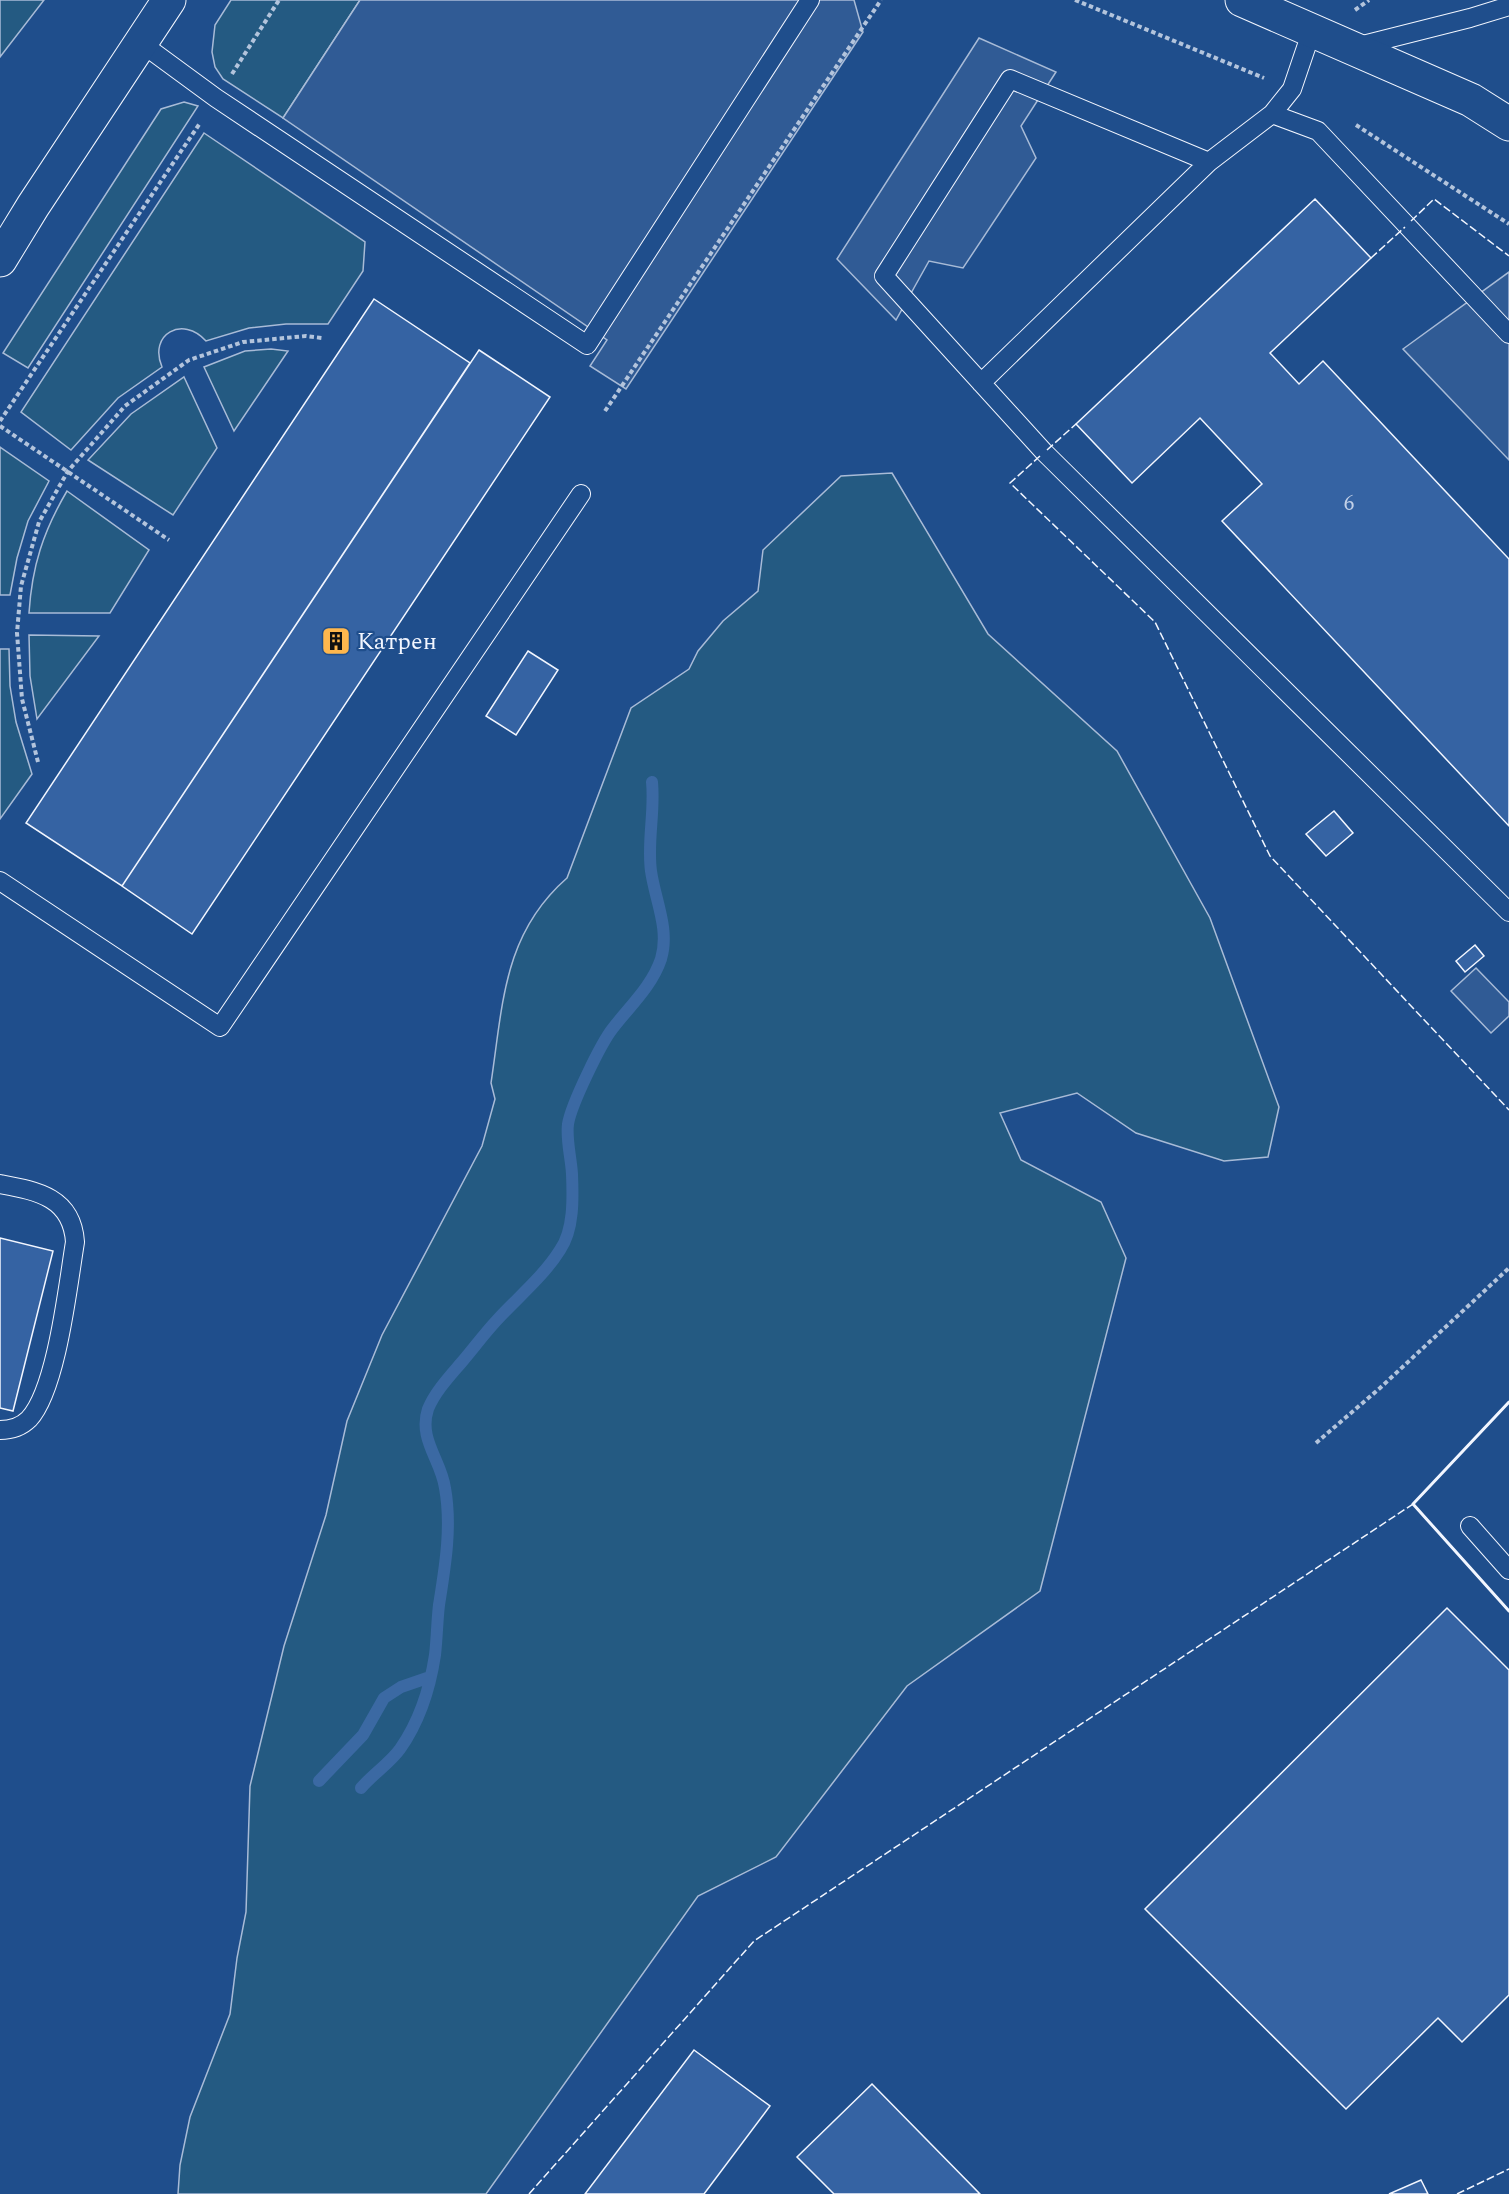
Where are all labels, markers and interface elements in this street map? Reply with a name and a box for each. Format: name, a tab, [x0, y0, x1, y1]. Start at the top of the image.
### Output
house number: 6	[1344, 488, 1354, 520]
place label: Катрен	[357, 624, 437, 660]
building icon: Катрен	[320, 625, 352, 657]

